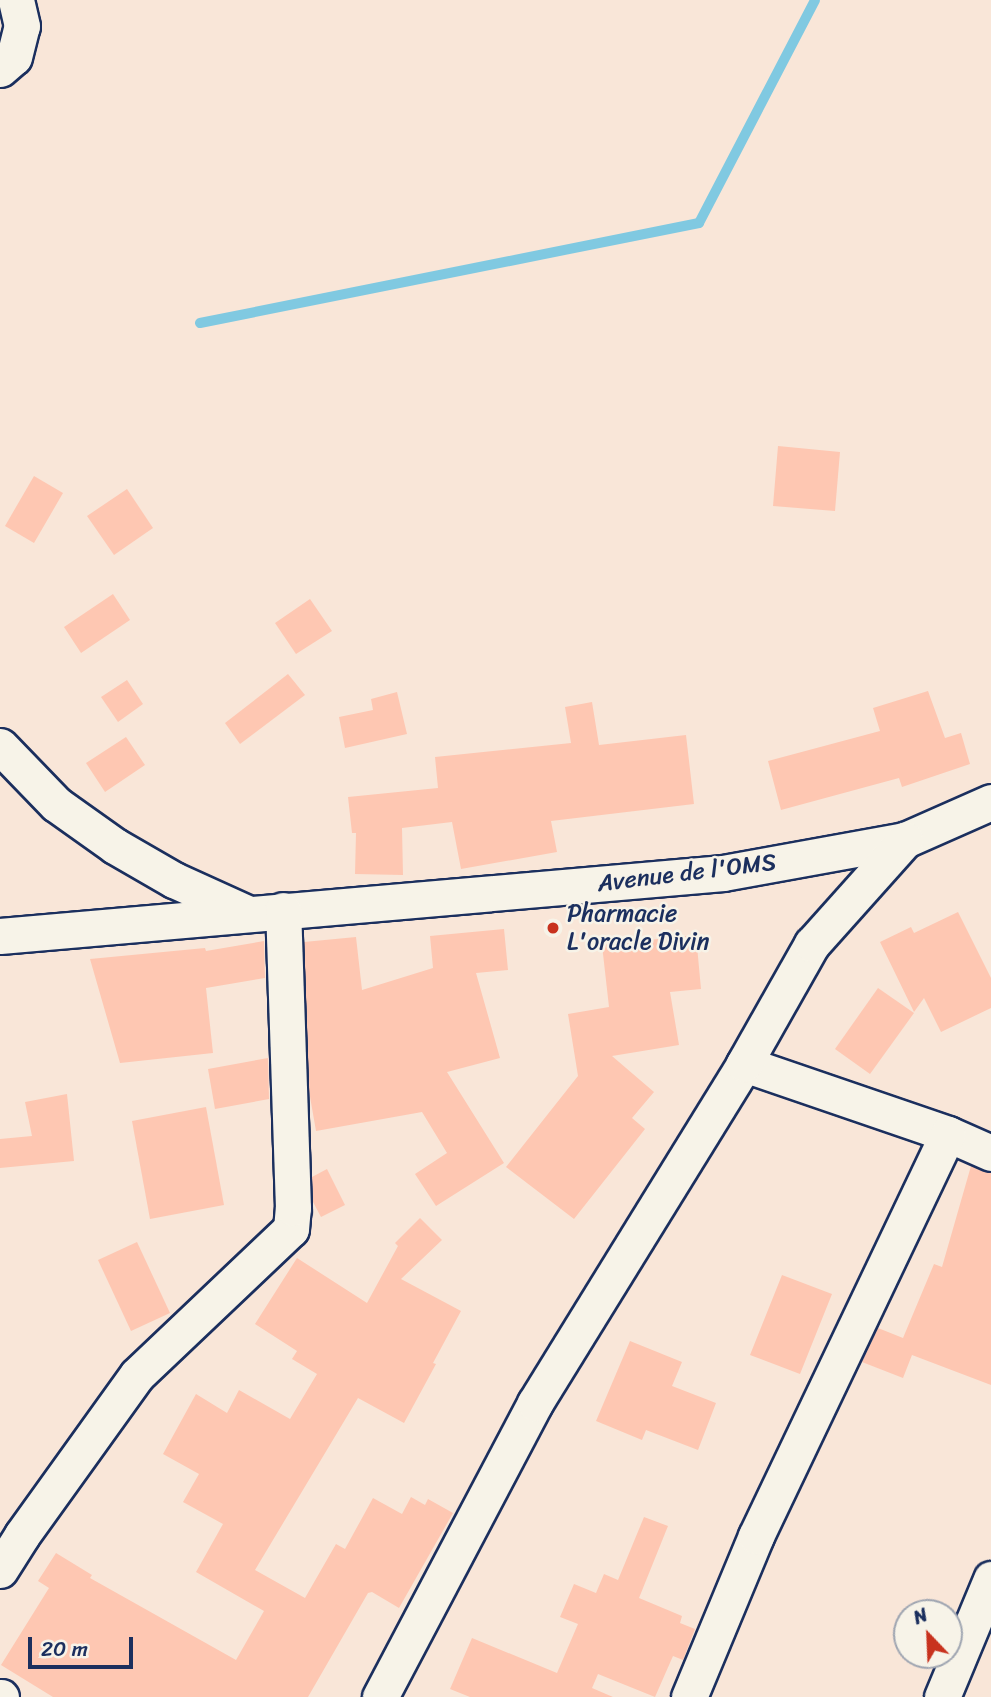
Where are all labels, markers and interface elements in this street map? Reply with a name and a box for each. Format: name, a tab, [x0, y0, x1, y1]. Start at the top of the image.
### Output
street label: Avenue de l'OMS	[596, 848, 778, 898]
place label: Pharmacie L'oracle Divin	[567, 900, 709, 956]
marker: Pharmacie L'oracle Divin	[545, 920, 561, 936]
text: N	[908, 1598, 933, 1634]
north arrow	[893, 1599, 963, 1669]
scale bar	[32, 1624, 136, 1668]
text: 20 m	[41, 1630, 88, 1668]

